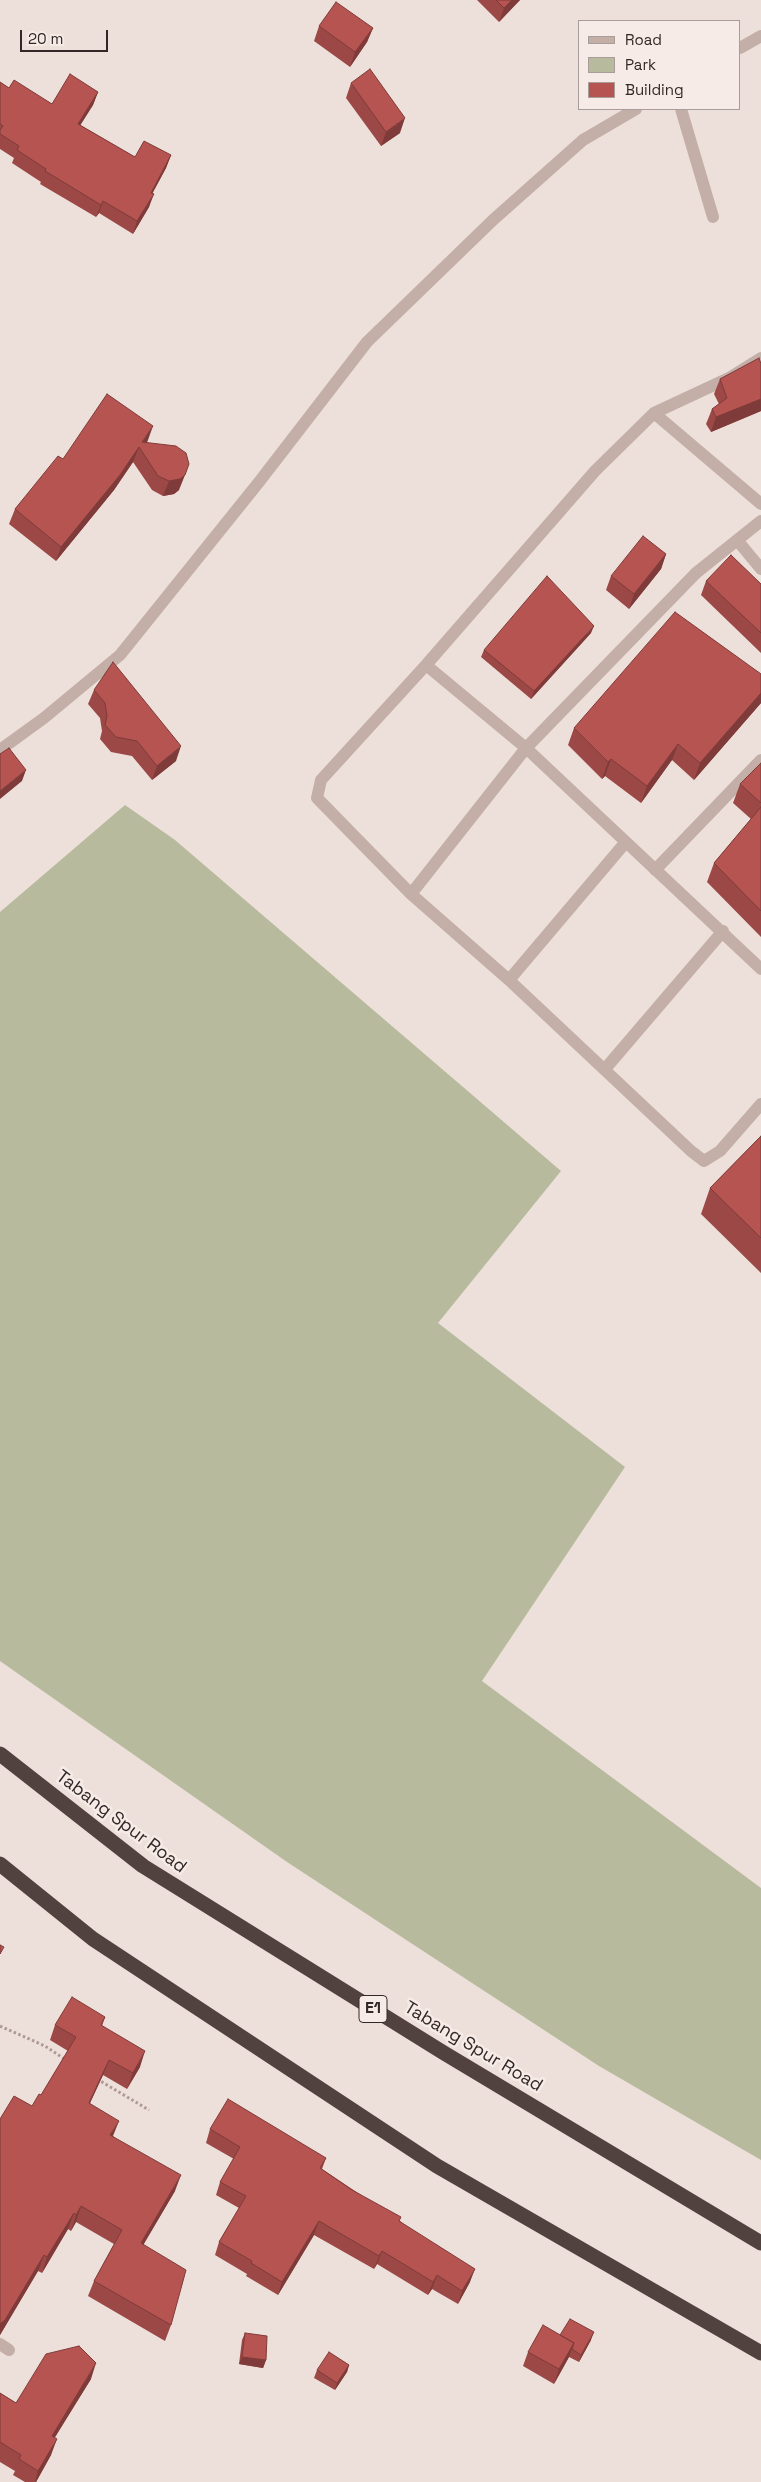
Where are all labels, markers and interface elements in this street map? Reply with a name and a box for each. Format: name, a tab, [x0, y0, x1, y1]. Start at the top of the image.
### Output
scale bar	[22, 20, 110, 52]
legend	[578, 20, 741, 110]
text: 20 m	[28, 29, 63, 48]
text: Road	[625, 30, 662, 49]
text: Park	[625, 55, 656, 74]
text: Building	[625, 80, 684, 99]
street label: Tabang Spur Road	[52, 1766, 190, 1878]
road number: E1	[359, 1996, 387, 2022]
street label: Tabang Spur Road	[400, 1997, 546, 2097]

